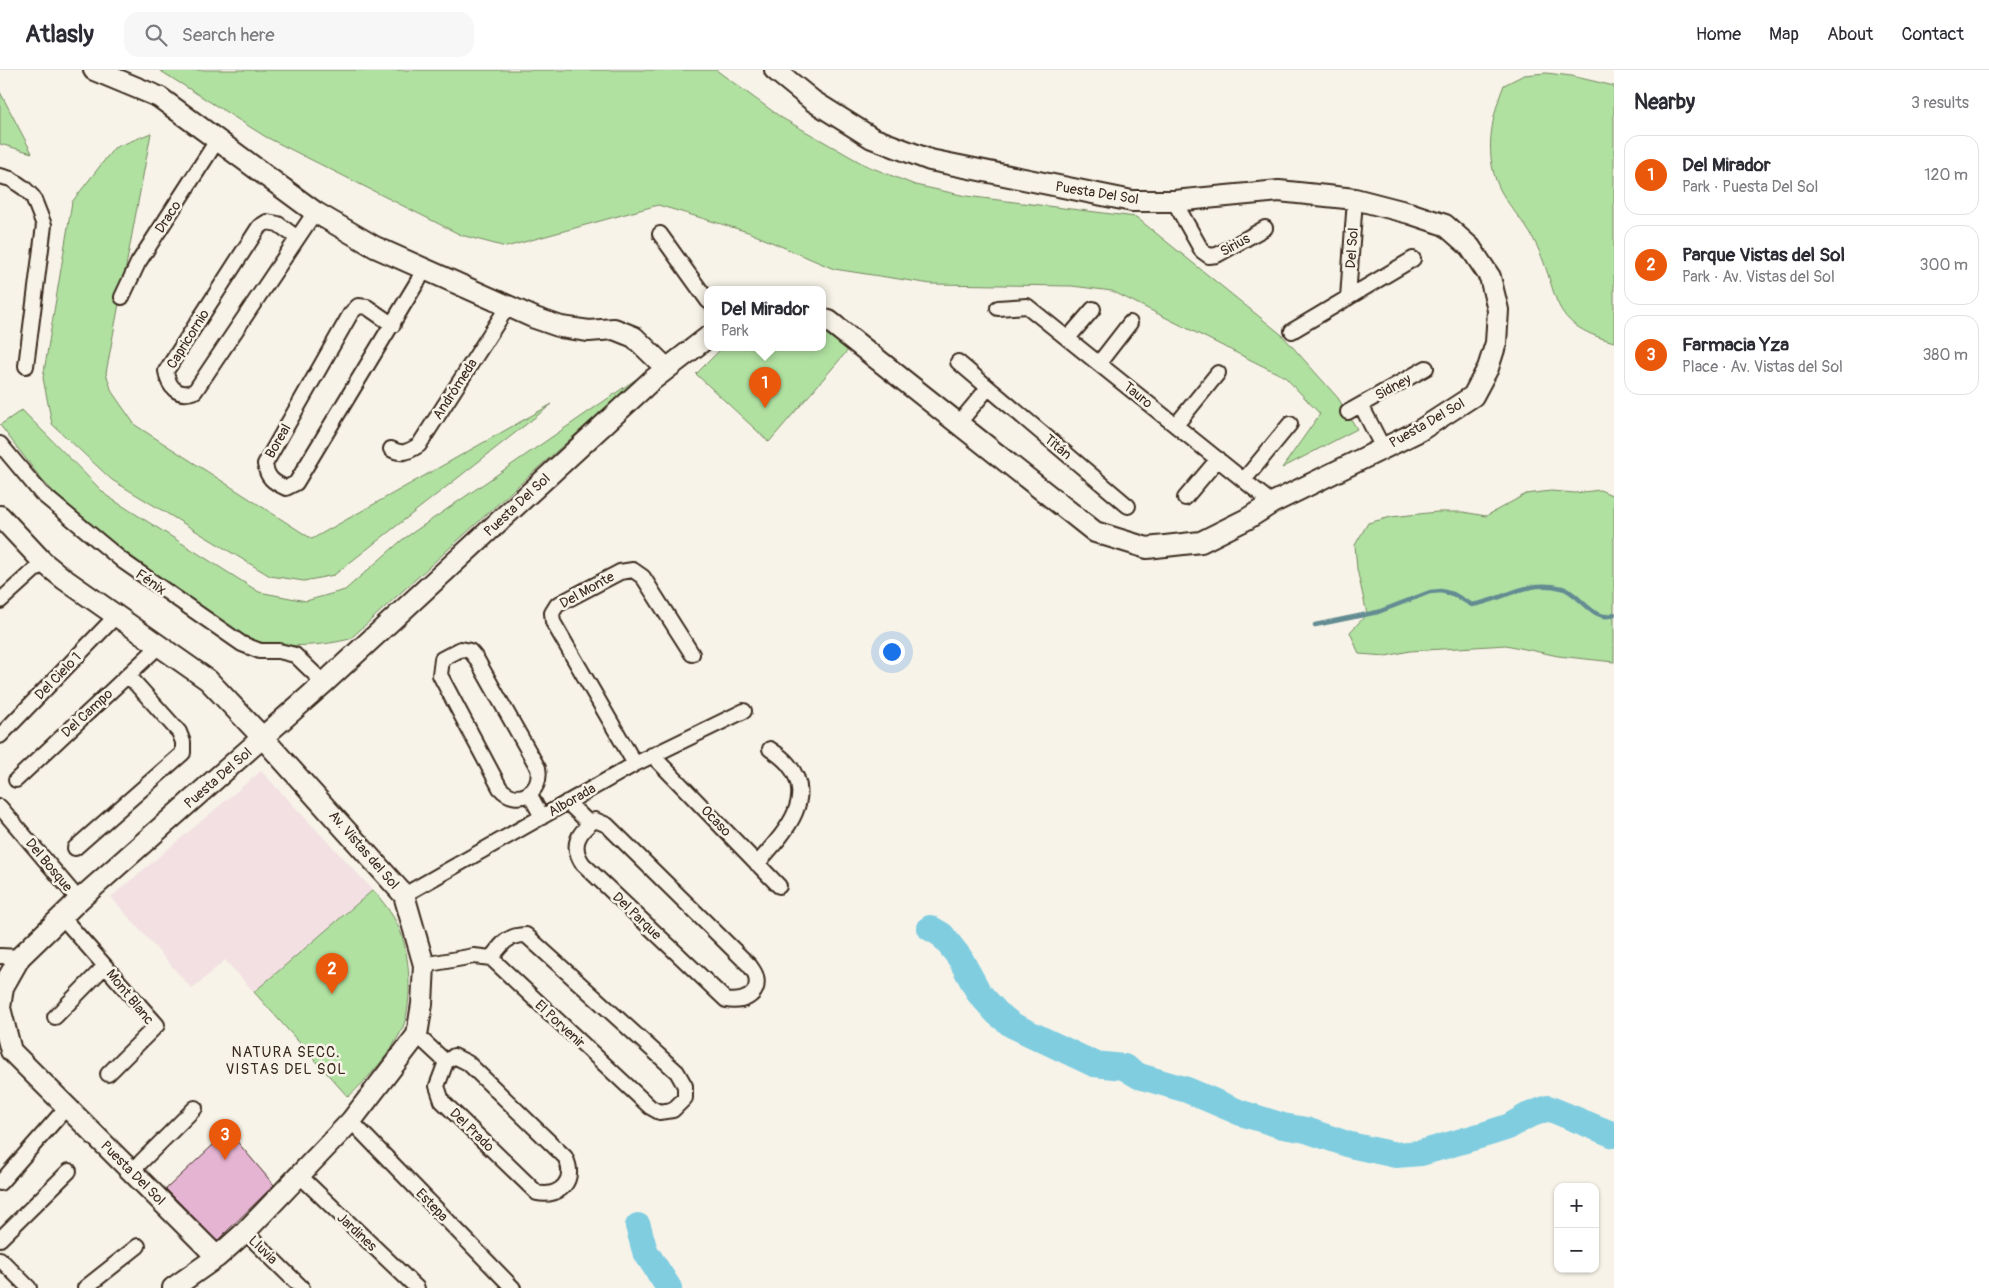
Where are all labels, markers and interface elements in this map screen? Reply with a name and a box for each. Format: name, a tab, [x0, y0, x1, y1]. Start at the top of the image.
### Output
search box	[124, 12, 474, 57]
text: Atlasly	[25, 20, 94, 49]
icon: search	[142, 21, 170, 49]
text: Search here	[182, 23, 275, 47]
text: Home	[1696, 23, 1741, 46]
text: Map	[1769, 23, 1799, 46]
text: About	[1827, 23, 1873, 46]
text: Contact	[1901, 23, 1964, 46]
text: Nearby	[1634, 89, 1695, 116]
text: 3 results	[1911, 93, 1969, 113]
text: Del Mirador	[1682, 153, 1771, 177]
text: 1	[1648, 165, 1654, 185]
text: 120 m	[1924, 165, 1968, 185]
text: Park · Puesta Del Sol	[1682, 177, 1818, 197]
street label: Puesta Del Sol	[1054, 178, 1140, 208]
street label: Draco	[151, 197, 185, 236]
street label: Del Sol	[1342, 227, 1362, 269]
street label: Sirius	[1217, 230, 1254, 260]
text: Parque Vistas del Sol	[1682, 243, 1845, 267]
text: 2	[1647, 255, 1655, 275]
text: 300 m	[1920, 255, 1968, 275]
text: Park · Av. Vistas del Sol	[1682, 267, 1835, 287]
popup	[704, 286, 826, 351]
text: Del Mirador	[721, 297, 809, 321]
street label: Capricornio	[163, 306, 213, 372]
text: Park	[721, 321, 749, 341]
text: Farmacia Yza	[1682, 333, 1789, 357]
text: 3	[1647, 345, 1655, 365]
text: 380 m	[1922, 345, 1968, 365]
street label: Andrómeda	[429, 355, 481, 423]
text: Place · Av. Vistas del Sol	[1682, 357, 1843, 377]
pin: 1	[749, 367, 781, 408]
street label: Sidney	[1372, 370, 1414, 404]
street label: Tauro	[1120, 378, 1156, 412]
street label: Puesta Del Sol	[1386, 395, 1468, 451]
street label: Boreal	[261, 421, 295, 461]
street label: Titán	[1041, 431, 1075, 463]
street label: Puesta Del Sol	[480, 470, 554, 540]
street label: Fénix	[132, 565, 170, 599]
street label: Del Monte	[557, 568, 617, 612]
your location	[879, 639, 905, 665]
street label: Del Cielo 1	[31, 649, 85, 703]
street label: Del Campo	[58, 685, 116, 741]
street label: Puesta Del Sol	[181, 744, 255, 812]
street label: Alborada	[545, 780, 599, 820]
street label: Ocaso	[697, 802, 735, 840]
street label: Av. Vistas del Sol	[325, 807, 403, 893]
street label: Del Bosque	[22, 835, 76, 895]
street label: Del Parque	[609, 889, 665, 943]
pin: 2	[316, 953, 348, 994]
street label: Mont Blanc	[103, 966, 157, 1028]
street label: El Porvenir	[531, 997, 589, 1051]
district label: NATURA SECC. VISTAS DEL SOL	[225, 1043, 347, 1079]
street label: Del Prado	[446, 1105, 498, 1156]
pin: 3	[209, 1119, 241, 1160]
street label: Puesta Del Sol	[97, 1137, 169, 1209]
map controls	[1554, 1183, 1599, 1273]
button: +	[1554, 1183, 1599, 1228]
street label: Estepa	[412, 1185, 452, 1225]
street label: Jardines	[334, 1209, 381, 1255]
button: −	[1554, 1228, 1599, 1273]
street label: Lluvia	[245, 1232, 281, 1268]

